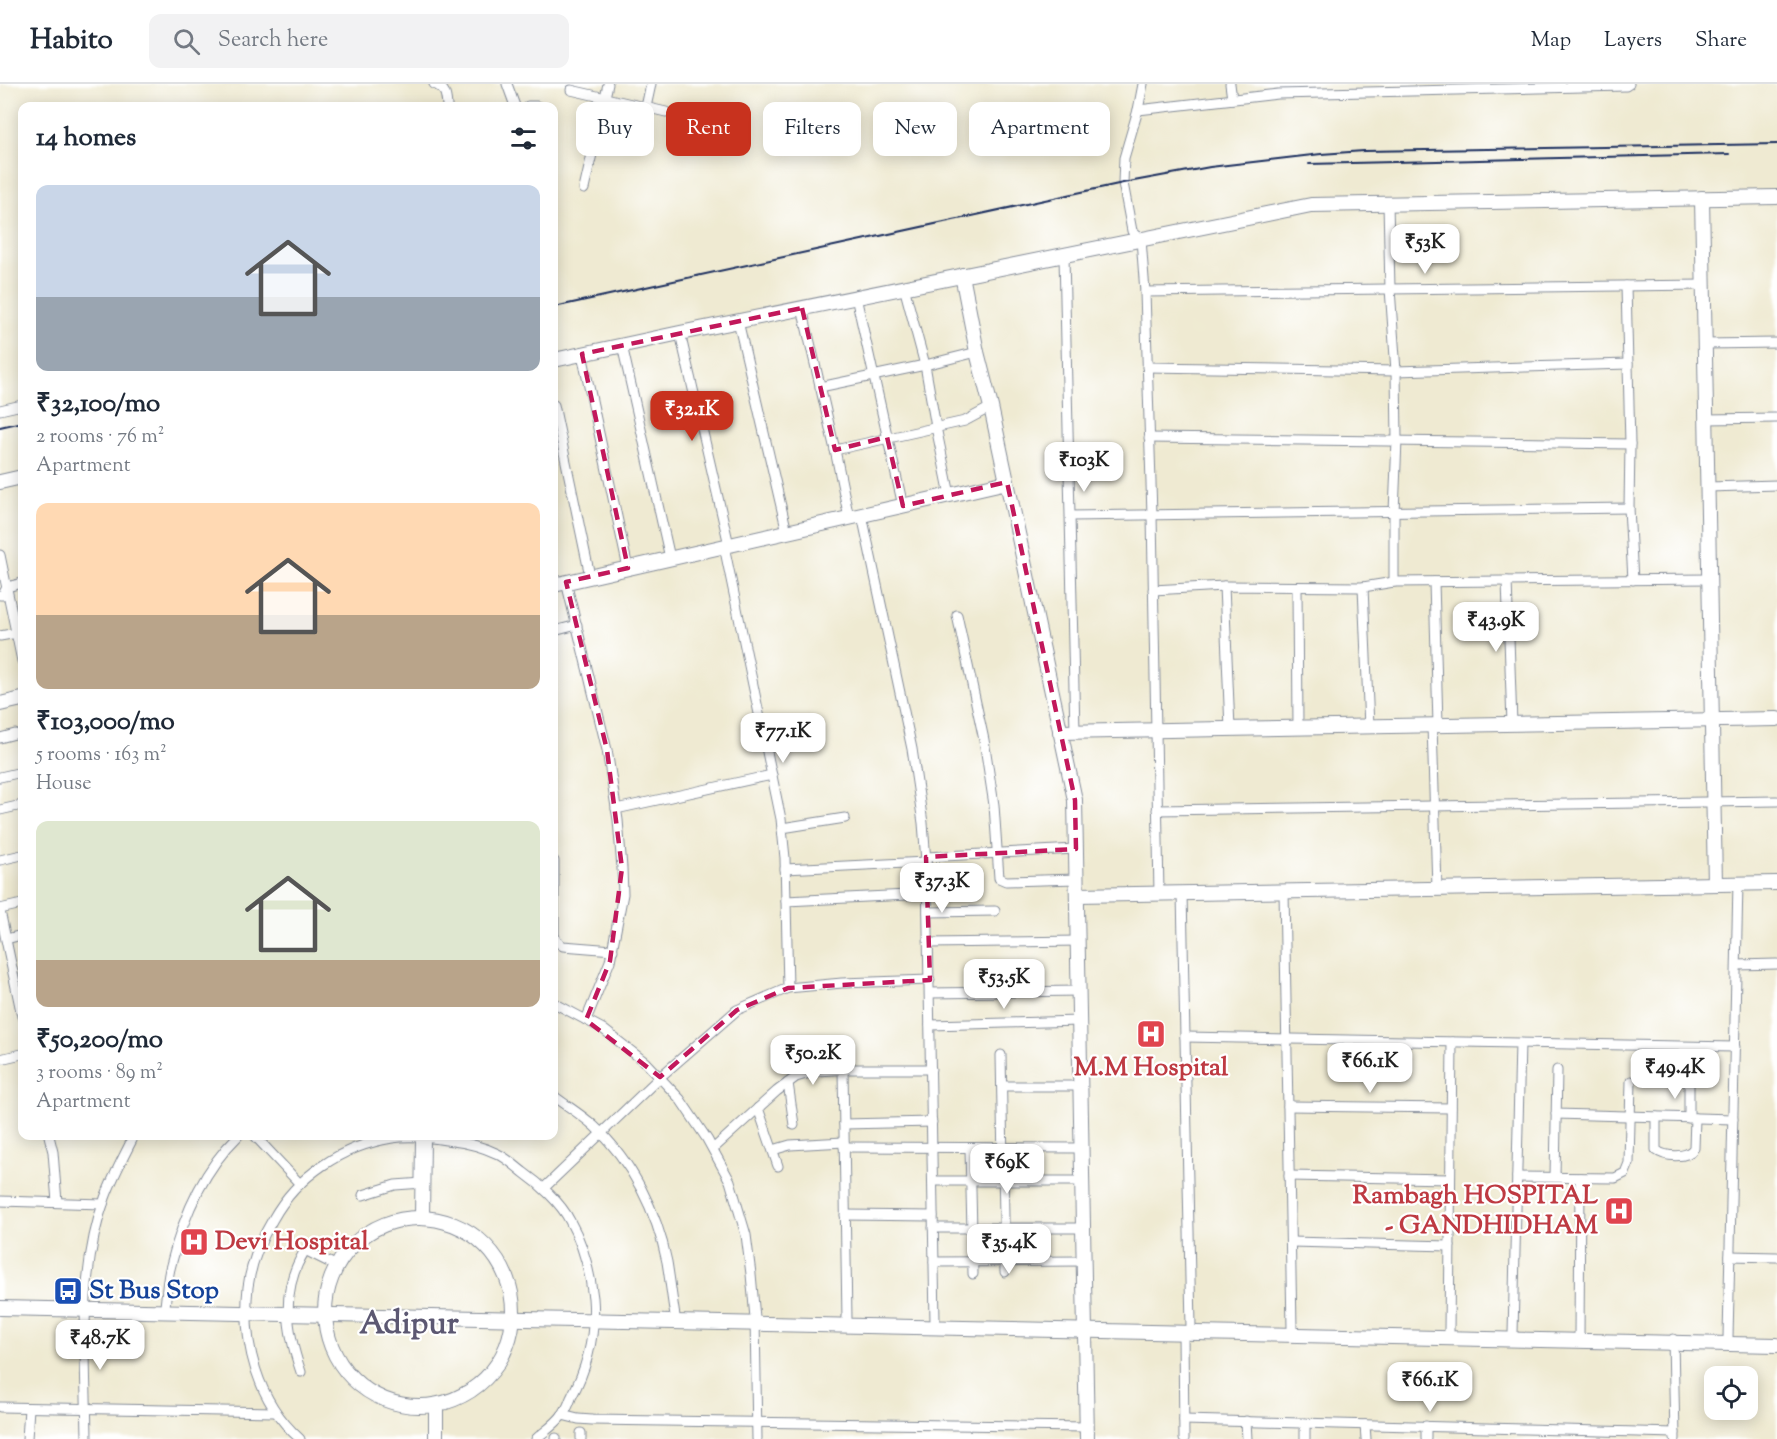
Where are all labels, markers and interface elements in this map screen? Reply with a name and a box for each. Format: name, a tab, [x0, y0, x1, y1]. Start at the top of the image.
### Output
search box	[149, 14, 569, 68]
text: Habito	[30, 21, 113, 61]
icon: search	[170, 25, 203, 58]
text: Search here	[218, 25, 328, 57]
text: Map	[1531, 26, 1571, 56]
text: Layers	[1604, 26, 1662, 56]
text: Share	[1695, 26, 1747, 56]
chip: Buy	[576, 102, 654, 156]
chip: Rent	[666, 102, 751, 156]
chip: Filters	[763, 102, 861, 156]
chip: New	[873, 102, 957, 156]
chip: Apartment	[969, 102, 1110, 156]
text: 14 homes	[36, 120, 136, 157]
icon: filters	[507, 122, 540, 155]
icon: home	[234, 224, 342, 332]
pin: ₹53K	[1389, 224, 1461, 275]
text: ₹53K	[1405, 229, 1445, 258]
text: ₹32,100/mo	[36, 386, 160, 423]
pin: ₹32.1K	[643, 391, 741, 442]
text: ₹32.1K	[664, 396, 720, 425]
text: 2 rooms · 76 m²	[36, 423, 164, 452]
pin: ₹103K	[1042, 442, 1126, 493]
text: ₹103K	[1058, 447, 1110, 476]
text: Apartment	[36, 452, 131, 481]
icon: home	[234, 542, 342, 650]
pin: ₹43.9K	[1447, 602, 1545, 653]
text: ₹43.9K	[1467, 607, 1525, 636]
text: ₹103,000/mo	[36, 704, 175, 741]
pin: ₹77.1K	[734, 713, 832, 764]
text: ₹77.1K	[755, 718, 811, 747]
text: 5 rooms · 163 m²	[36, 741, 167, 770]
text: House	[36, 770, 91, 799]
icon: home	[234, 860, 342, 968]
pin: ₹37.3K	[893, 863, 991, 914]
text: ₹37.3K	[914, 868, 970, 897]
pin: ₹53.5K	[955, 959, 1053, 1010]
text: ₹53.5K	[978, 964, 1030, 993]
hospital icon: M.M Hospital	[1135, 1018, 1167, 1050]
text: ₹50,200/mo	[36, 1022, 163, 1059]
pin: ₹50.2K	[764, 1035, 862, 1086]
text: ₹50.2K	[784, 1040, 842, 1069]
pin: ₹66.1K	[1321, 1043, 1419, 1094]
text: ₹66.1K	[1341, 1048, 1399, 1077]
pin: ₹49.4K	[1626, 1049, 1724, 1100]
place label: M.M Hospital	[1074, 1050, 1229, 1087]
text: ₹49.4K	[1645, 1054, 1705, 1083]
text: 3 rooms · 89 m²	[36, 1059, 163, 1088]
text: Apartment	[36, 1088, 131, 1117]
pin: ₹69K	[971, 1144, 1043, 1195]
text: ₹69K	[984, 1149, 1030, 1178]
place label: Rambagh HOSPITAL - GANDHIDHAM	[1353, 1178, 1598, 1245]
hospital icon: Rambagh HOSPITAL - GANDHIDHAM	[1603, 1195, 1635, 1227]
place label: Devi Hospital	[215, 1224, 369, 1261]
pin: ₹35.4K	[960, 1224, 1058, 1275]
hospital icon: Devi Hospital	[178, 1226, 210, 1258]
text: ₹35.4K	[981, 1229, 1037, 1258]
place label: St Bus Stop	[89, 1273, 219, 1310]
bus stop icon: St Bus Stop	[52, 1275, 84, 1307]
district label: Adipur	[359, 1302, 460, 1348]
pin: ₹48.7K	[51, 1320, 149, 1371]
text: ₹48.7K	[70, 1325, 130, 1354]
pin: ₹66.1K	[1381, 1362, 1479, 1413]
map controls	[1704, 1366, 1758, 1420]
button: locate	[1704, 1366, 1758, 1420]
text: ₹66.1K	[1401, 1367, 1459, 1396]

